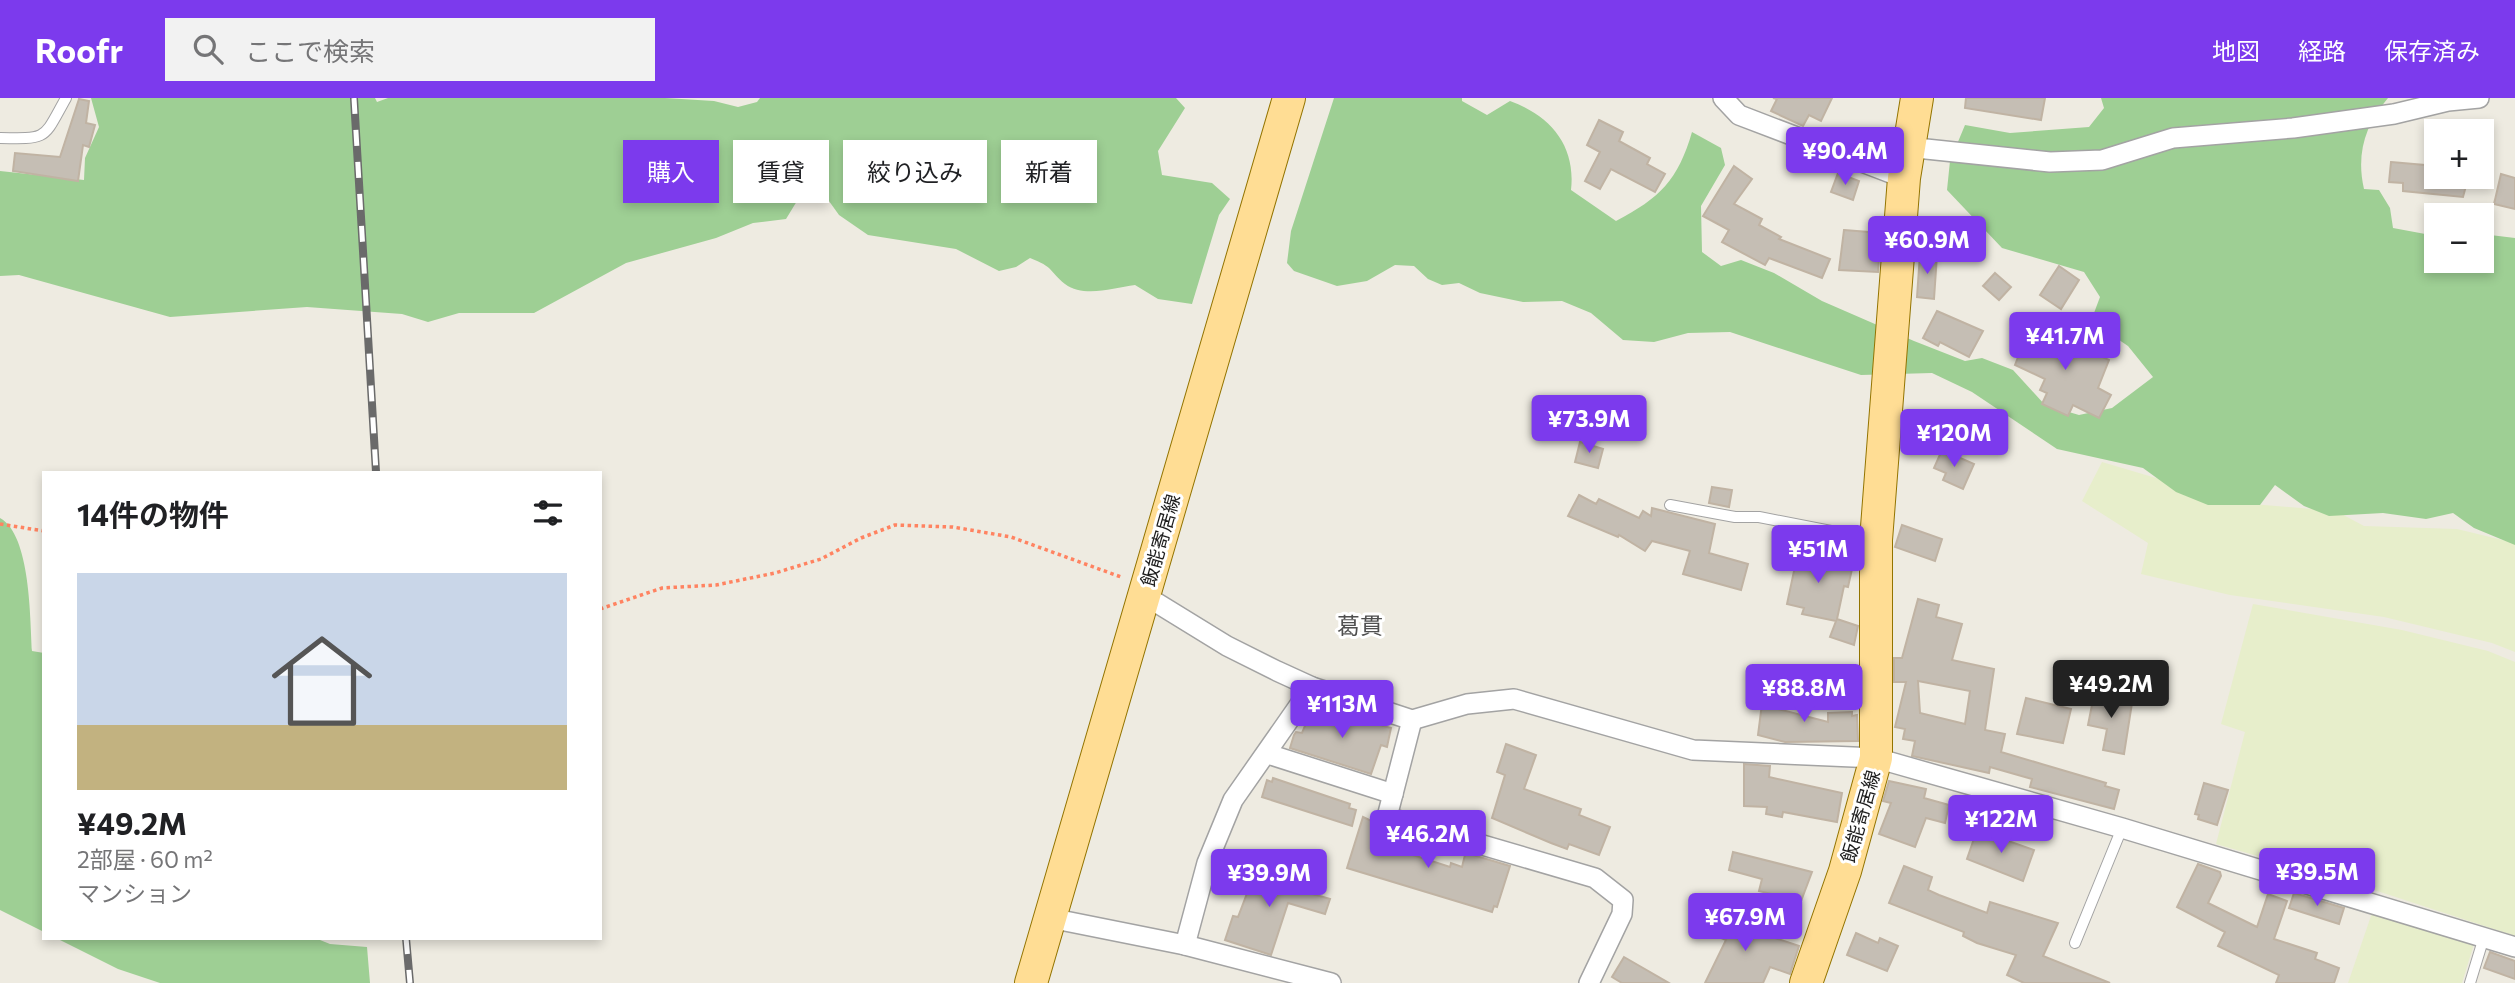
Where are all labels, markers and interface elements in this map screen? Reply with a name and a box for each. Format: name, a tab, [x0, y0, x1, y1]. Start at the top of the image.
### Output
search box	[165, 18, 655, 81]
text: Roofr	[35, 29, 123, 70]
icon: search	[189, 30, 227, 68]
text: ここで検索	[245, 35, 375, 66]
text: 地図	[2212, 36, 2260, 65]
text: 経路	[2298, 36, 2346, 65]
text: 保存済み	[2384, 36, 2480, 65]
map controls	[2424, 119, 2494, 273]
button: +	[2424, 119, 2494, 189]
pin: ¥90.4M	[1788, 127, 1902, 187]
text: ¥90.4M	[1802, 136, 1888, 164]
chip: 購入	[623, 140, 719, 203]
chip: 賃貸	[733, 140, 829, 203]
chip: 絞り込み	[843, 140, 987, 203]
chip: 新着	[1001, 140, 1097, 203]
button: −	[2424, 203, 2494, 273]
pin: ¥60.9M	[1870, 216, 1984, 276]
text: ¥60.9M	[1884, 225, 1970, 253]
pin: ¥41.7M	[2008, 313, 2122, 372]
text: ¥41.7M	[2025, 321, 2105, 349]
pin: ¥73.9M	[1532, 396, 1646, 455]
text: ¥73.9M	[1548, 404, 1630, 432]
pin: ¥120M	[1905, 410, 2003, 469]
text: ¥120M	[1916, 418, 1992, 446]
street label: 飯能寄居線	[1136, 491, 1184, 589]
icon: filters	[529, 494, 567, 532]
text: 14件の物件	[77, 495, 229, 532]
pin: ¥51M	[1777, 526, 1859, 585]
text: ¥51M	[1788, 534, 1848, 562]
district label: 葛貫	[1337, 611, 1383, 639]
icon: home	[259, 618, 385, 744]
pin: ¥49.2M	[2054, 660, 2168, 720]
pin: ¥88.8M	[1747, 664, 1861, 724]
text: ¥49.2M	[2069, 669, 2153, 697]
text: ¥88.8M	[1761, 673, 1847, 701]
pin: ¥113M	[1293, 680, 1391, 740]
text: ¥113M	[1306, 689, 1378, 717]
street label: 飯能寄居線	[1836, 767, 1884, 865]
pin: ¥122M	[1952, 796, 2050, 855]
text: ¥49.2M	[77, 804, 187, 841]
text: ¥122M	[1964, 804, 2038, 832]
pin: ¥46.2M	[1371, 810, 1485, 870]
text: ¥46.2M	[1386, 819, 1470, 847]
text: 2部屋 · 60 m²	[77, 845, 213, 873]
pin: ¥39.5M	[2260, 848, 2374, 908]
pin: ¥39.9M	[1212, 850, 1326, 909]
text: ¥39.5M	[2275, 857, 2359, 885]
text: ¥39.9M	[1227, 858, 1311, 886]
text: マンション	[77, 879, 192, 907]
pin: ¥67.9M	[1688, 894, 1802, 953]
text: ¥67.9M	[1704, 902, 1786, 930]

